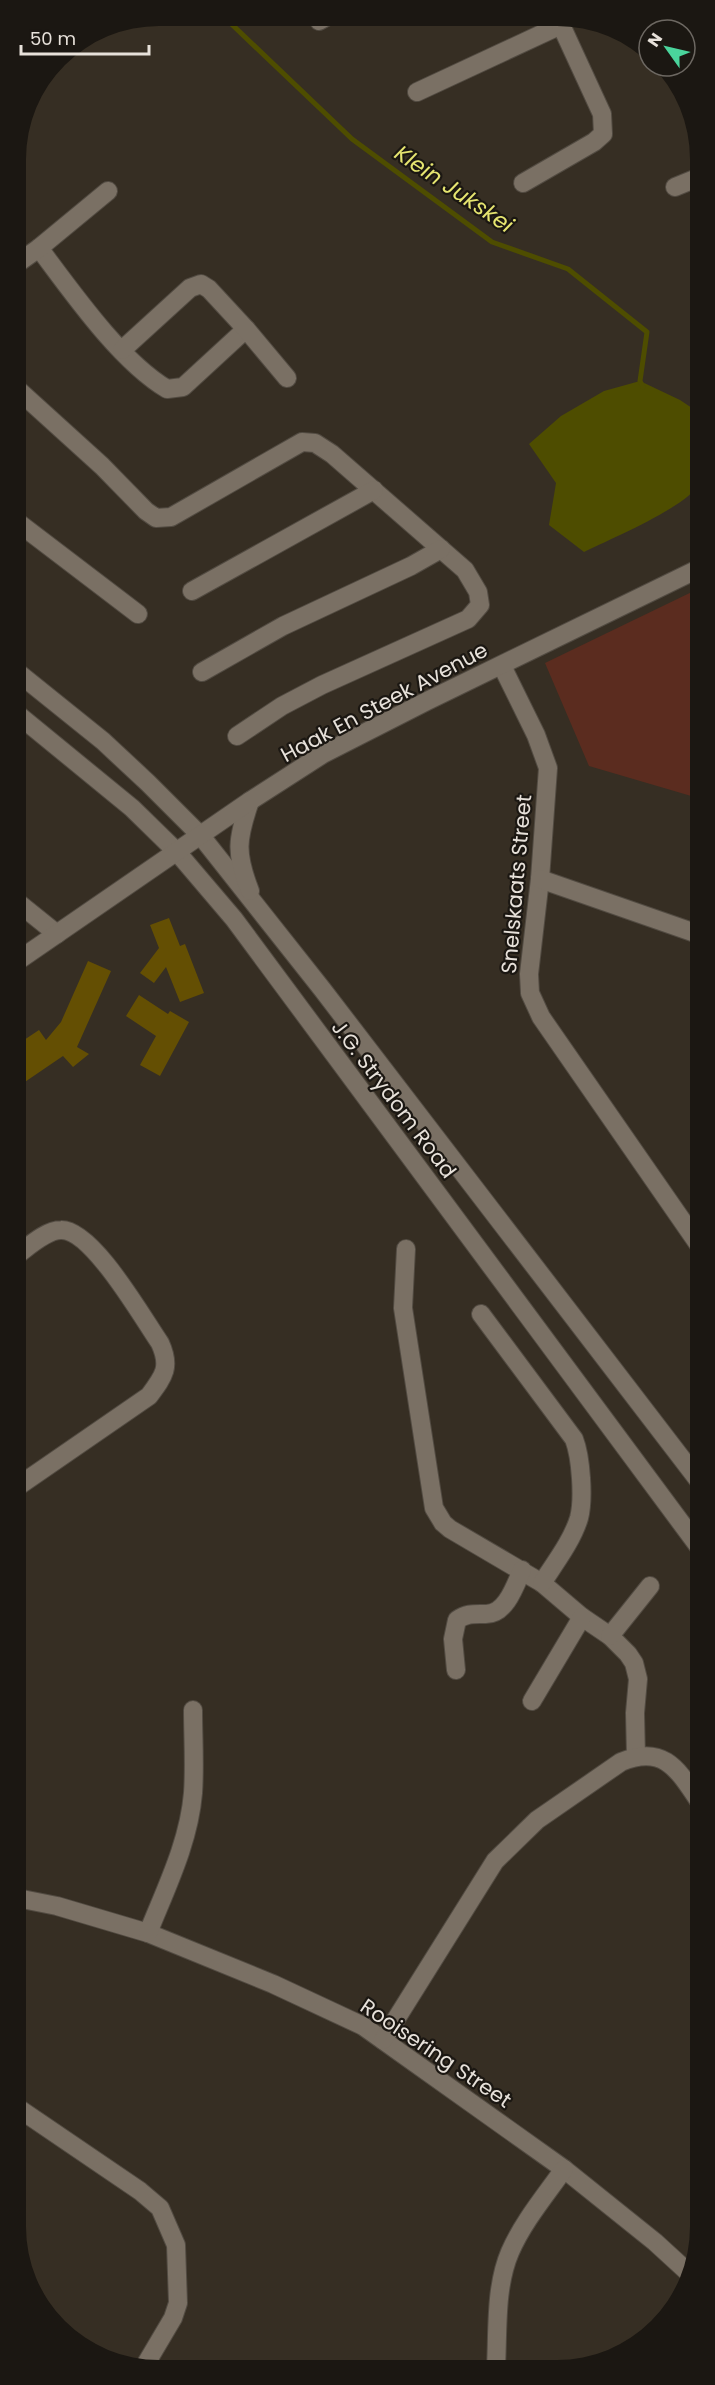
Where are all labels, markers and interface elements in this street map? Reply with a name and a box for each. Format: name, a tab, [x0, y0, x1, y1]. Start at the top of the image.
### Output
scale bar	[21, 18, 148, 56]
north arrow	[637, 18, 697, 78]
text: 50 m	[30, 26, 76, 51]
text: N	[642, 28, 668, 51]
water label: Klein Jukskei	[388, 138, 520, 241]
street label: Haak En Steek Avenue	[275, 635, 493, 769]
street label: Snelskaats Street	[494, 793, 538, 975]
street label: J.G. Strydom Road	[325, 1014, 463, 1184]
street label: Rooisering Street	[355, 1992, 517, 2114]

